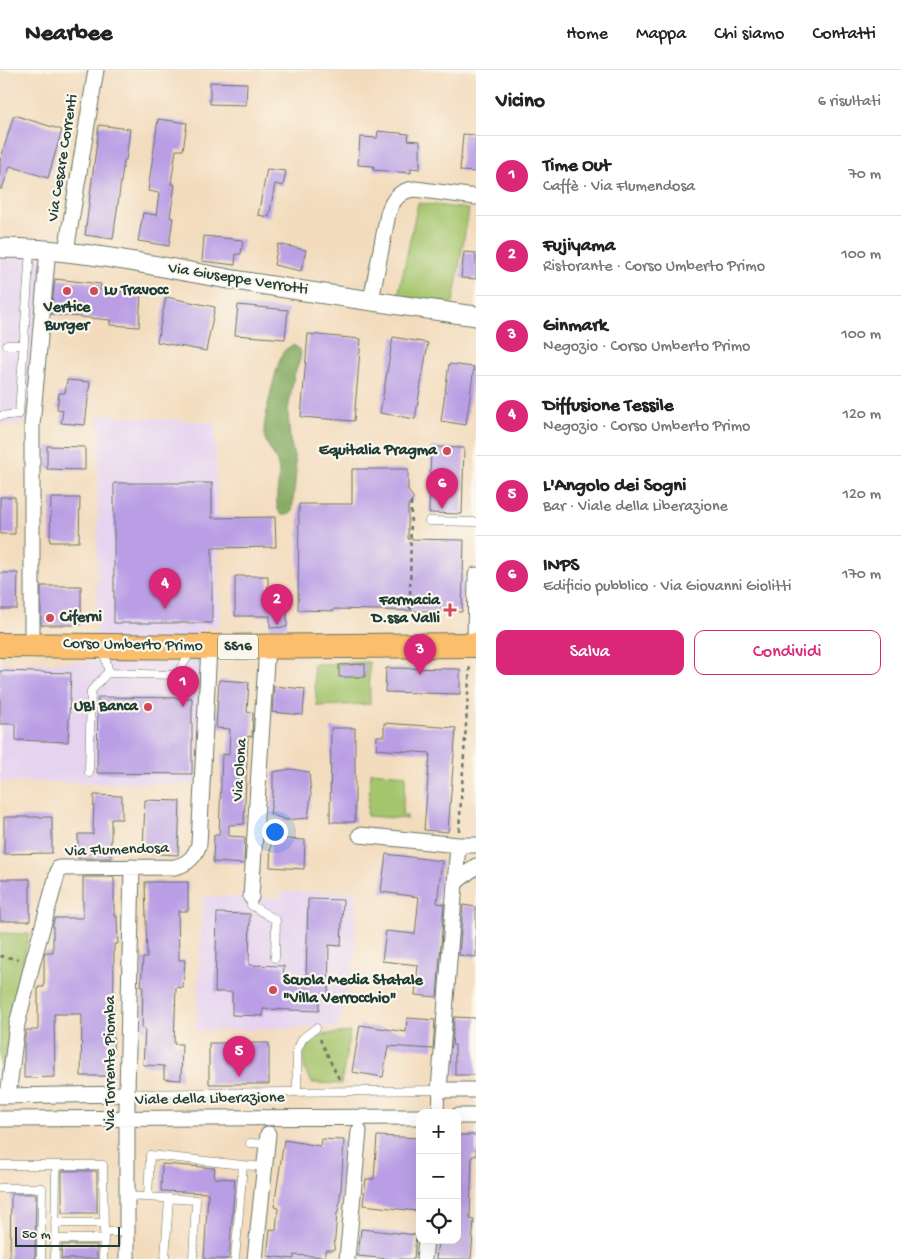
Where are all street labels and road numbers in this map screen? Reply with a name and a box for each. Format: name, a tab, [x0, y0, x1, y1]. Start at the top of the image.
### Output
street label: Via Cesare Correnti	[44, 93, 83, 224]
street label: Via Giuseppe Verrotti	[166, 259, 309, 300]
road number: SS16	[218, 634, 258, 660]
street label: Corso Umberto Primo	[63, 635, 203, 657]
street label: Via Olona	[229, 737, 253, 803]
street label: Via Flumendosa	[64, 840, 170, 862]
street label: Via Torrente Piomba	[102, 995, 121, 1131]
street label: Viale della Liberazione	[134, 1089, 286, 1111]

